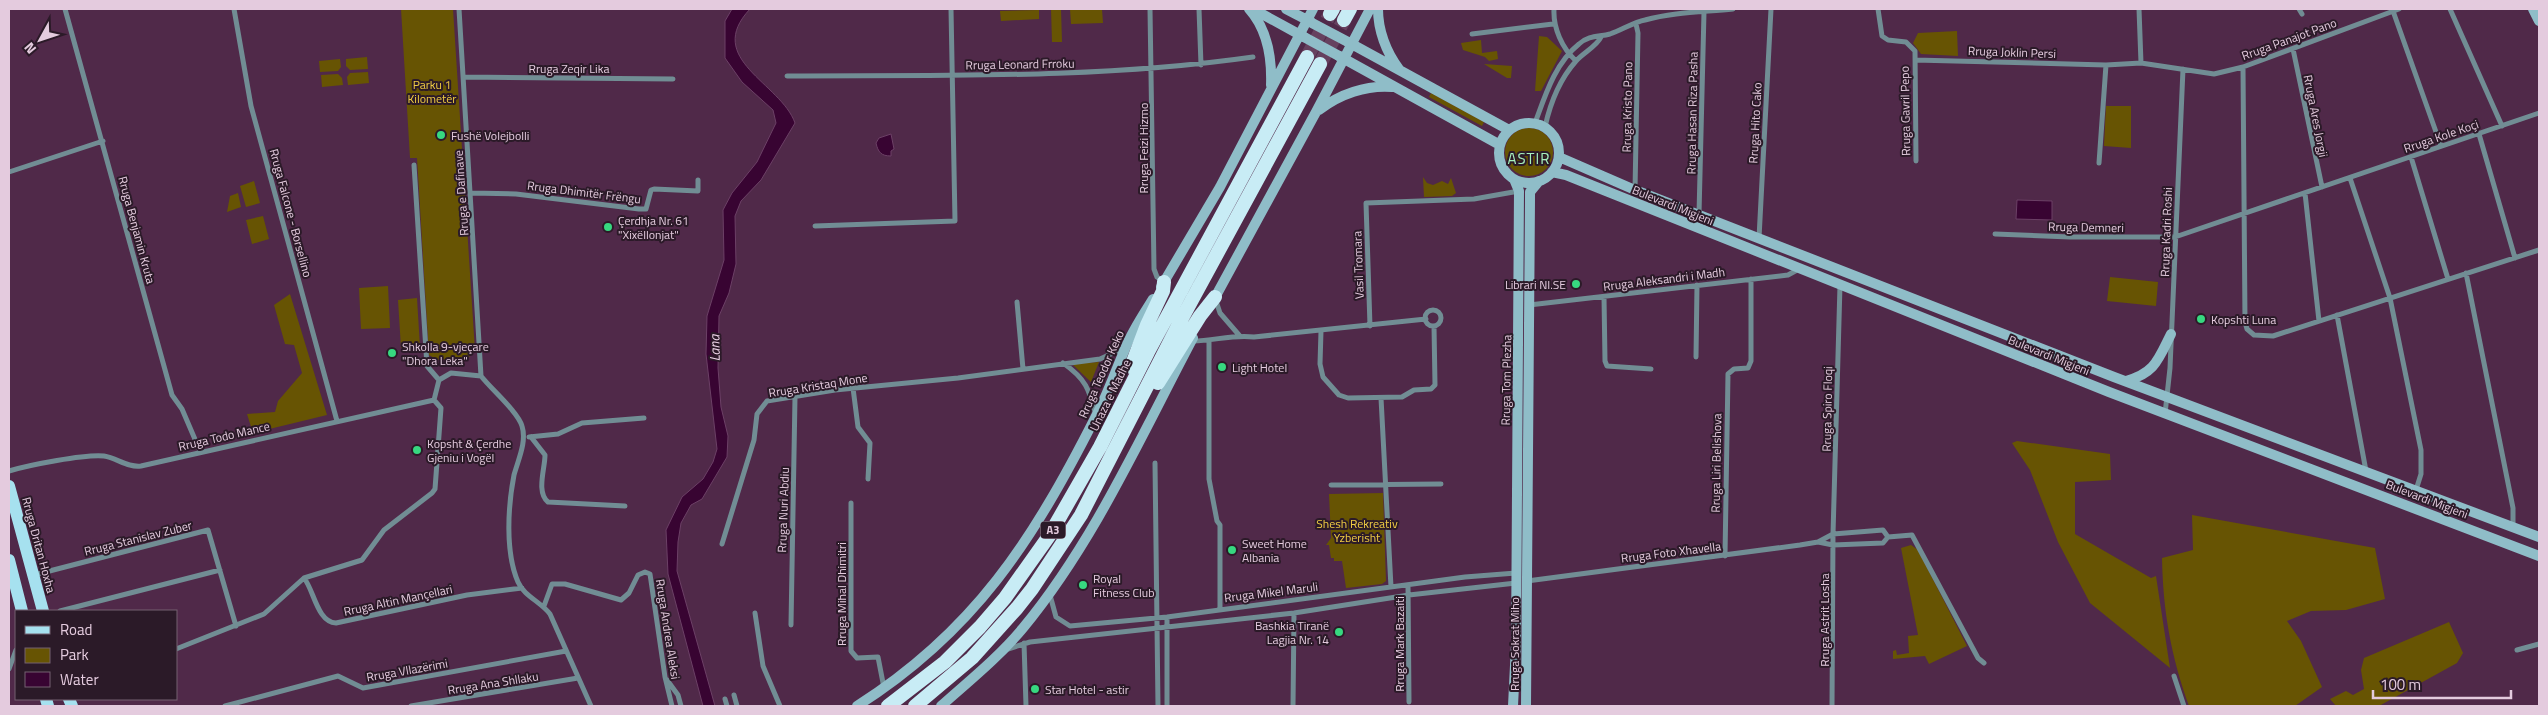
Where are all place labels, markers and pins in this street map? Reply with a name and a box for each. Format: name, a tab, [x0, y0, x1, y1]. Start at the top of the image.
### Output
place label: Fushë Volejbolli	[451, 126, 529, 145]
marker: Fushë Volejbolli	[435, 129, 447, 141]
place label: Çerdhja Nr. 61 "Xixëllonjat"	[618, 211, 689, 244]
marker: Çerdhja Nr. 61 "Xixëllonjat"	[602, 221, 614, 233]
place label: Librari NI.SE	[1505, 275, 1566, 294]
marker: Librari NI.SE	[1570, 278, 1582, 290]
place label: Kopshti Luna	[2211, 310, 2276, 329]
marker: Kopshti Luna	[2195, 313, 2207, 325]
place label: Shkolla 9-vjeçare "Dhora Leka"	[402, 337, 489, 370]
marker: Shkolla 9-vjeçare "Dhora Leka"	[386, 347, 398, 359]
place label: Light Hotel	[1232, 358, 1287, 377]
marker: Light Hotel	[1216, 361, 1228, 373]
place label: Kopsht & Çerdhe Gjeniu i Vogël	[427, 434, 511, 467]
marker: Kopsht & Çerdhe Gjeniu i Vogël	[411, 444, 423, 456]
place label: Sweet Home Albania	[1242, 534, 1307, 567]
marker: Sweet Home Albania	[1226, 544, 1238, 556]
place label: Royal Fitness Club	[1093, 569, 1154, 602]
marker: Royal Fitness Club	[1077, 579, 1089, 591]
place label: Bashkia Tiranë Lagjia Nr. 14	[1255, 616, 1329, 649]
marker: Bashkia Tiranë Lagjia Nr. 14	[1333, 626, 1345, 638]
place label: Star Hotel - astir	[1045, 680, 1129, 699]
marker: Star Hotel - astir	[1029, 683, 1041, 695]

